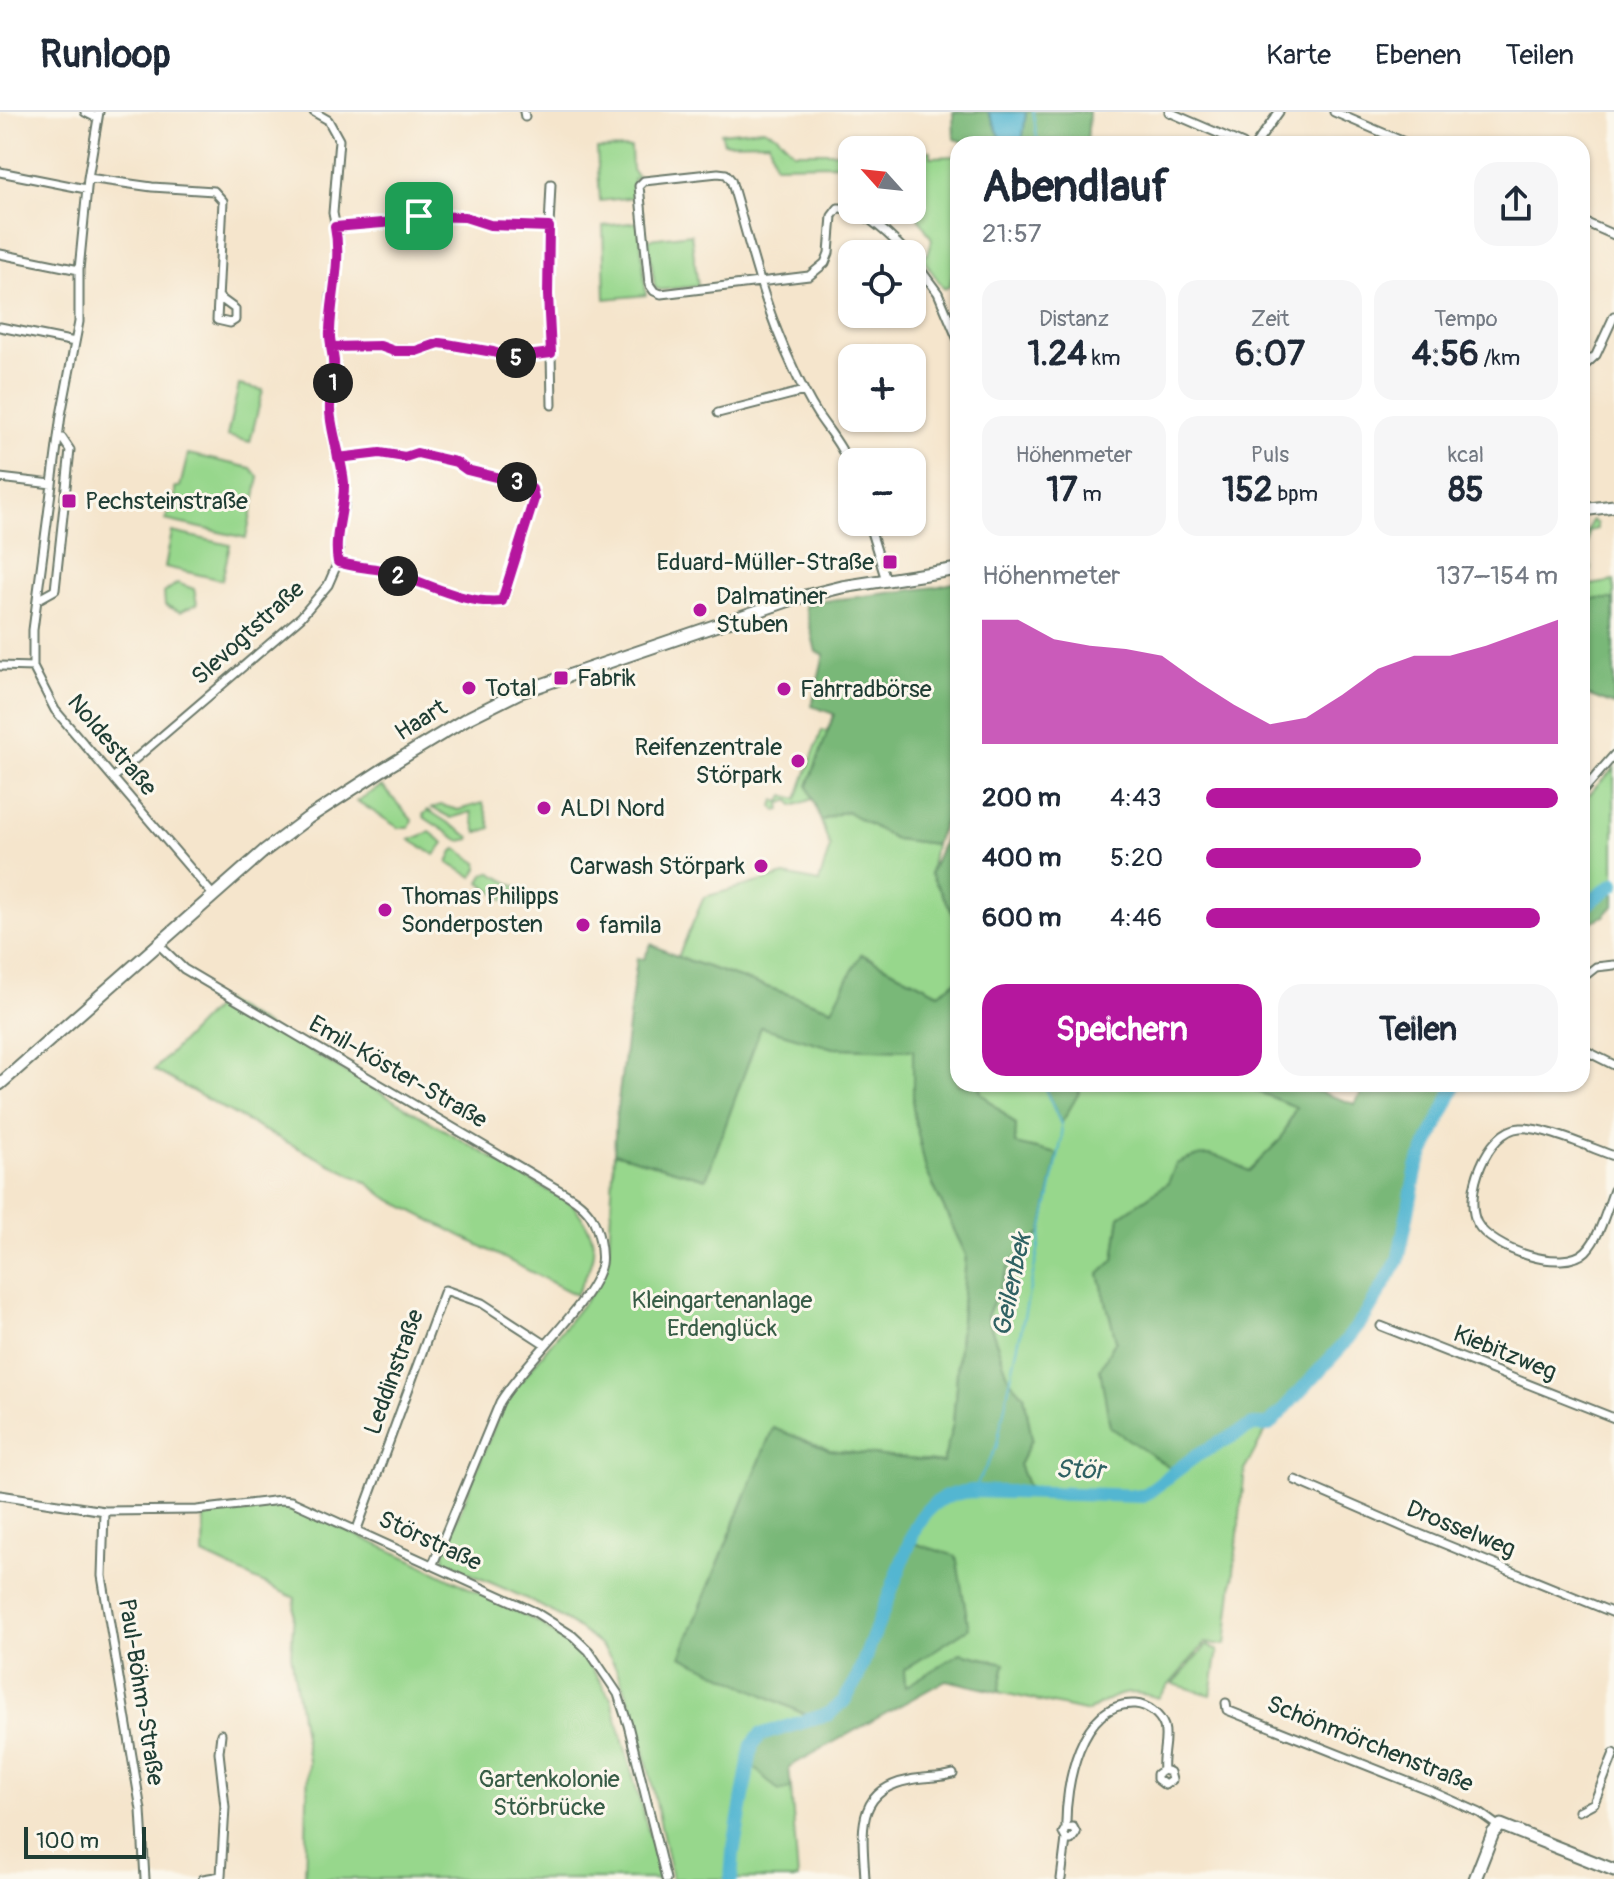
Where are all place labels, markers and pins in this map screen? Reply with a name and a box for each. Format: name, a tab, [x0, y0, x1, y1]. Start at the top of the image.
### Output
pin	[385, 182, 453, 250]
pin: 5	[496, 338, 536, 378]
pin: 1	[313, 363, 353, 403]
pin: 3	[497, 462, 537, 502]
place label: Pechsteinstraße	[85, 487, 248, 516]
marker: Pechsteinstraße	[60, 492, 78, 510]
place label: Eduard-Müller-Straße	[656, 548, 874, 577]
marker: Eduard-Müller-Straße	[881, 553, 899, 571]
pin: 2	[378, 556, 418, 596]
place label: Dalmatiner Stuben	[716, 582, 828, 639]
marker: Dalmatiner Stuben	[691, 601, 709, 619]
place label: Fabrik	[577, 664, 636, 693]
marker: Fabrik	[552, 669, 570, 687]
place label: Total	[485, 674, 537, 703]
place label: Fahrradbörse	[800, 675, 932, 704]
marker: Total	[460, 679, 478, 697]
marker: Fahrradbörse	[775, 680, 793, 698]
place label: Reifenzentrale Störpark	[635, 733, 782, 790]
marker: Reifenzentrale Störpark	[789, 752, 807, 770]
place label: ALDI Nord	[560, 794, 665, 823]
marker: ALDI Nord	[535, 799, 553, 817]
place label: Carwash Störpark	[569, 852, 745, 881]
marker: Carwash Störpark	[752, 857, 770, 875]
place label: Thomas Philipps Sonderposten	[401, 882, 559, 939]
marker: Thomas Philipps Sonderposten	[376, 901, 394, 919]
place label: famila	[599, 911, 661, 940]
marker: famila	[574, 916, 592, 934]

